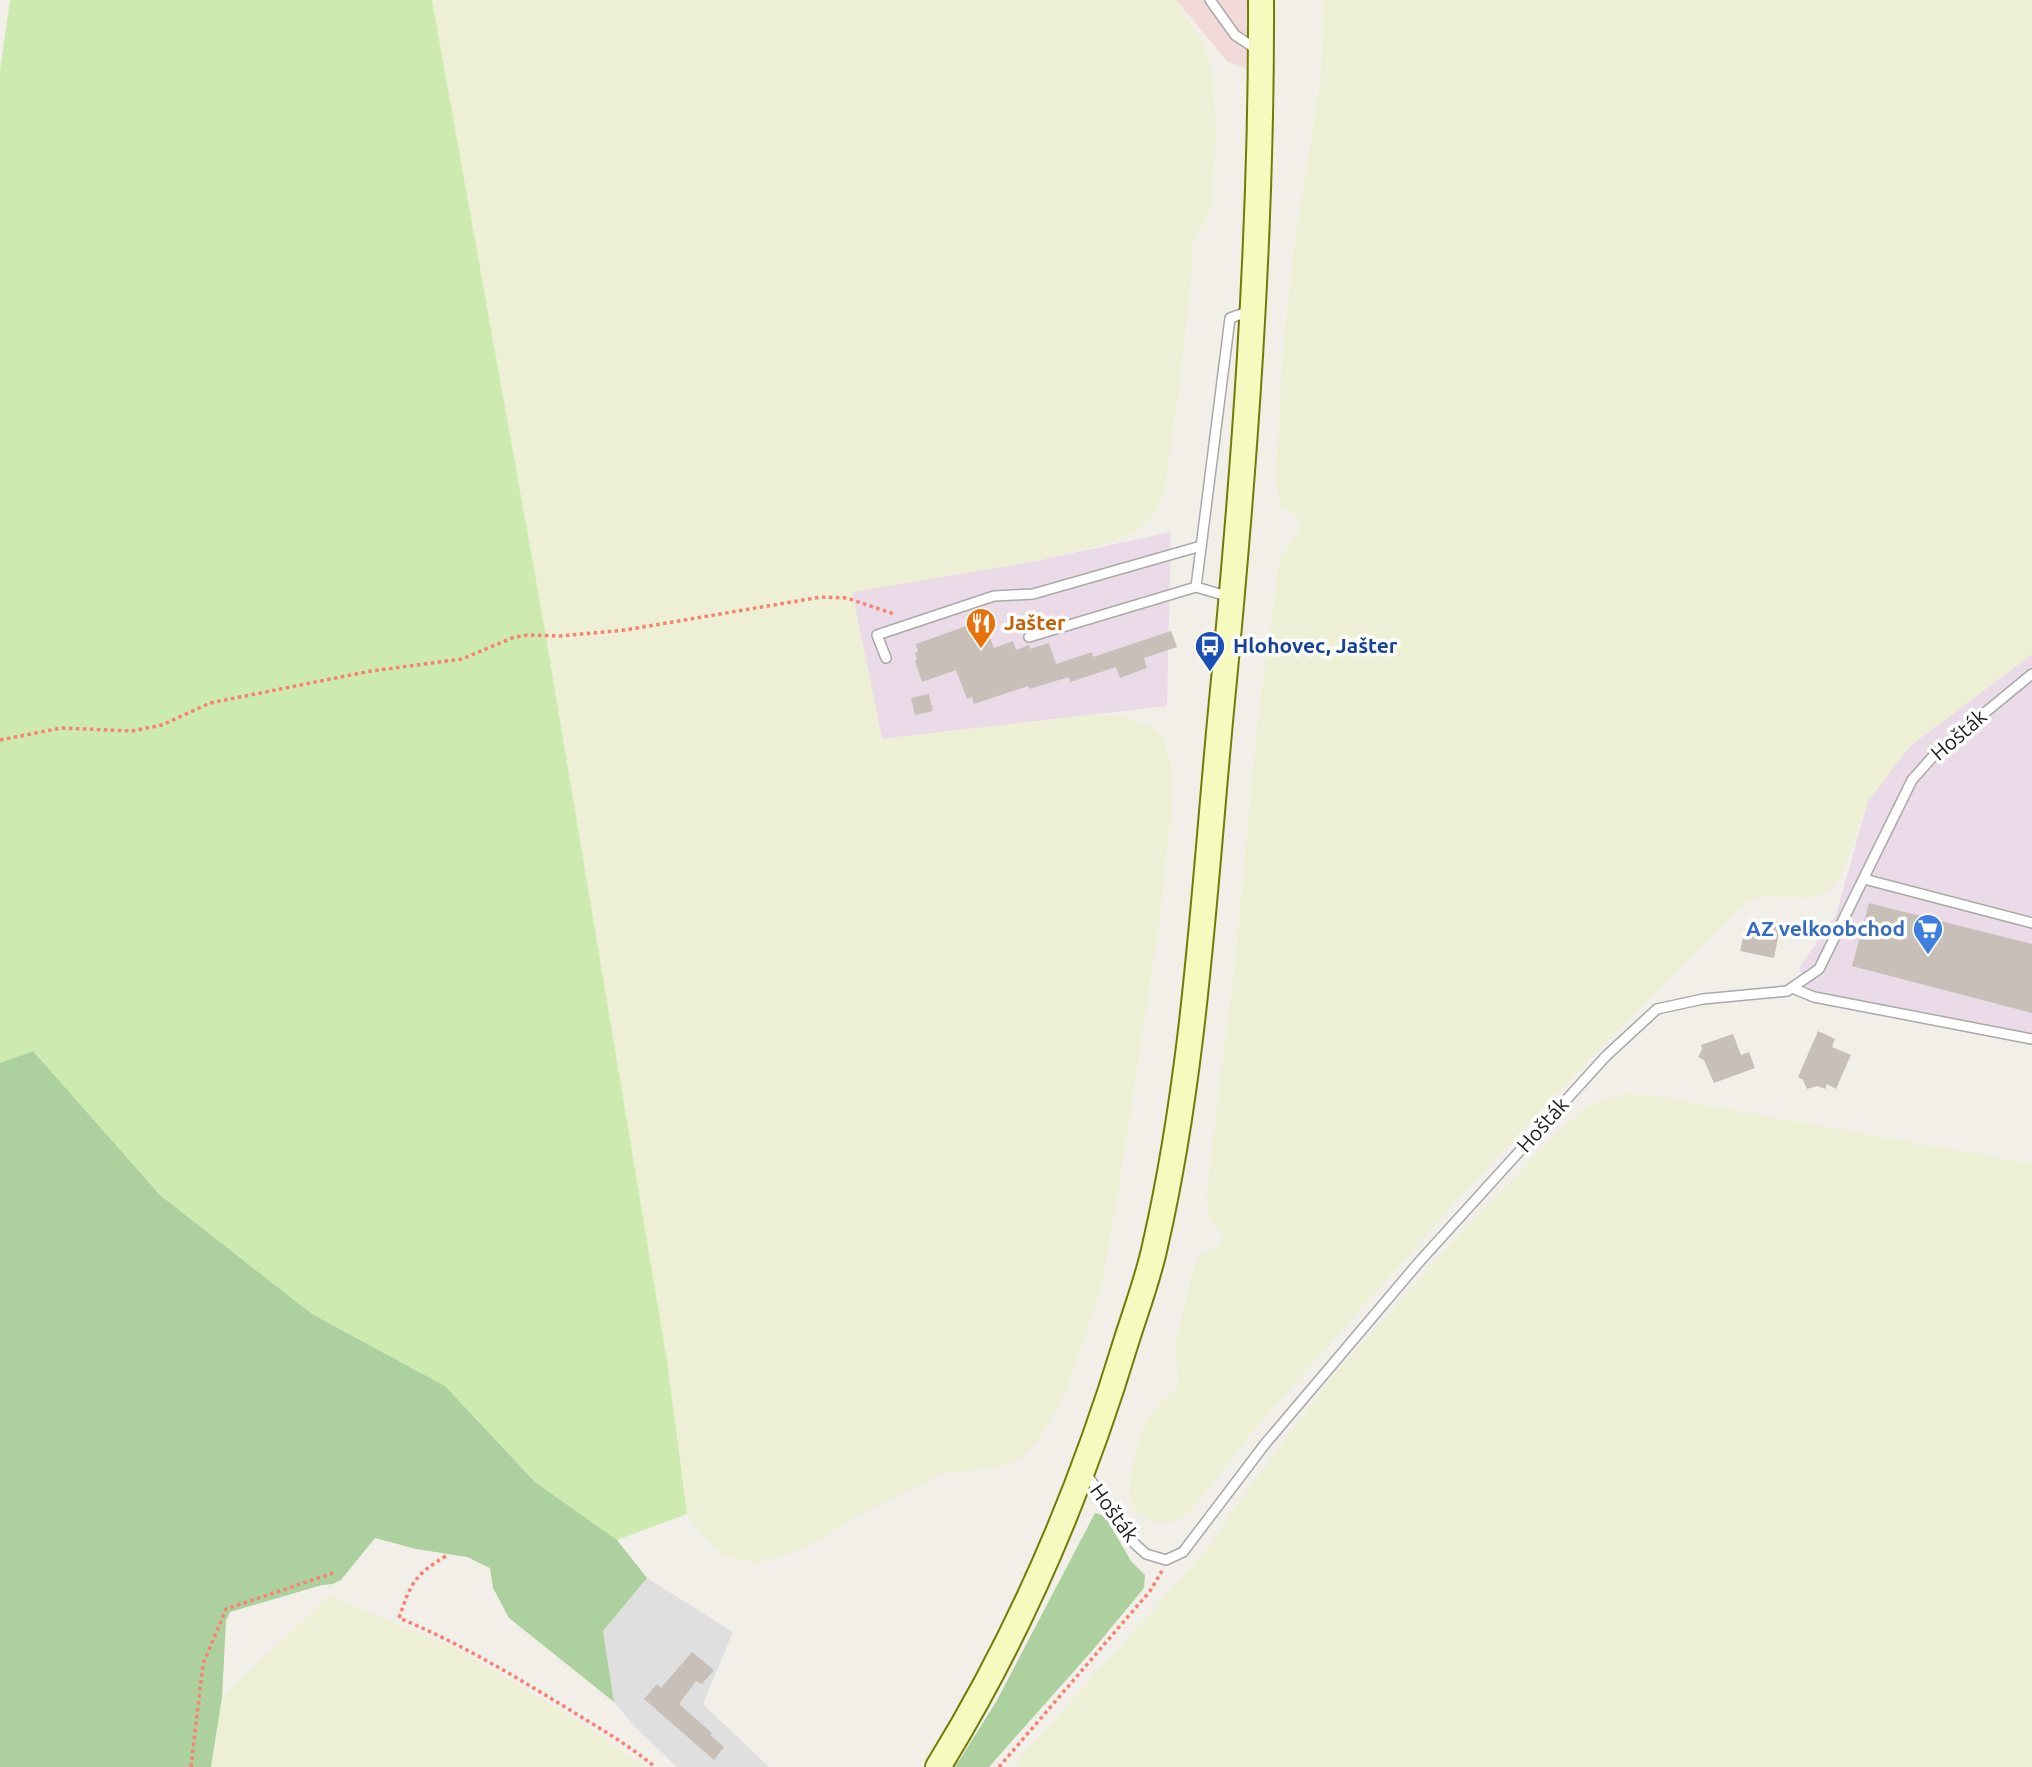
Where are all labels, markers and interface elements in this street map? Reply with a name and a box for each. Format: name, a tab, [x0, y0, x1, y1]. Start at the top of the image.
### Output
restaurant icon: Jašter	[964, 606, 998, 650]
place label: Jašter	[1004, 610, 1066, 634]
bus stop icon: Hlohovec, Jašter	[1193, 629, 1227, 673]
place label: Hlohovec, Jašter	[1233, 633, 1398, 657]
street label: Hošták	[1926, 703, 1991, 765]
supermarket icon: AZ velkoobchod	[1911, 912, 1945, 956]
place label: AZ velkoobchod	[1746, 916, 1905, 940]
street label: Hošták	[1511, 1092, 1573, 1157]
street label: Hošták	[1086, 1479, 1144, 1546]

